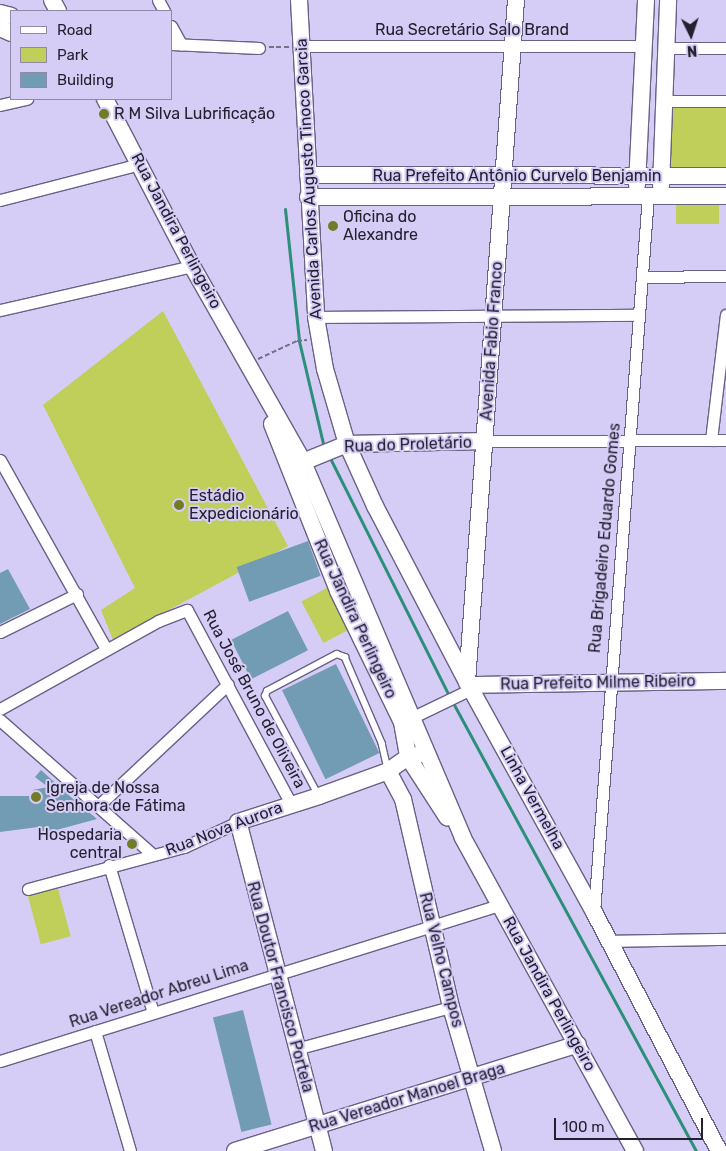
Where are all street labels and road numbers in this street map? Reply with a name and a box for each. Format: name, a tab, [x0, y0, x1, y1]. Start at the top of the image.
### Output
street label: Rua Secretário Salo Brand	[375, 20, 569, 40]
street label: Avenida Carlos Augusto Tinoco Garcia	[292, 38, 326, 320]
street label: Rua Jandira Perlingeiro	[127, 150, 225, 312]
street label: Rua Prefeito Antônio Curvelo Benjamin	[372, 166, 662, 186]
street label: Avenida Fabio Franco	[477, 261, 507, 421]
street label: Rua Brigadeiro Eduardo Gomes	[585, 422, 625, 654]
street label: Rua do Proletário	[344, 433, 472, 457]
street label: Rua Jandira Perlingeiro	[310, 536, 400, 702]
street label: Rua José Bruno de Oliveira	[199, 606, 309, 792]
street label: Rua Prefeito Milme Ribeiro	[500, 672, 696, 694]
street label: Linha Vermelha	[496, 743, 568, 853]
street label: Rua Nova Aurora	[163, 798, 285, 860]
street label: Rua Doutor Francisco Portela	[243, 879, 317, 1095]
street label: Rua Velho Campos	[415, 890, 467, 1030]
street label: Rua Jandira Perlingeiro	[498, 913, 600, 1075]
street label: Rua Vereador Abreu Lima	[66, 956, 252, 1032]
street label: Rua Vereador Manoel Braga	[306, 1059, 508, 1137]

